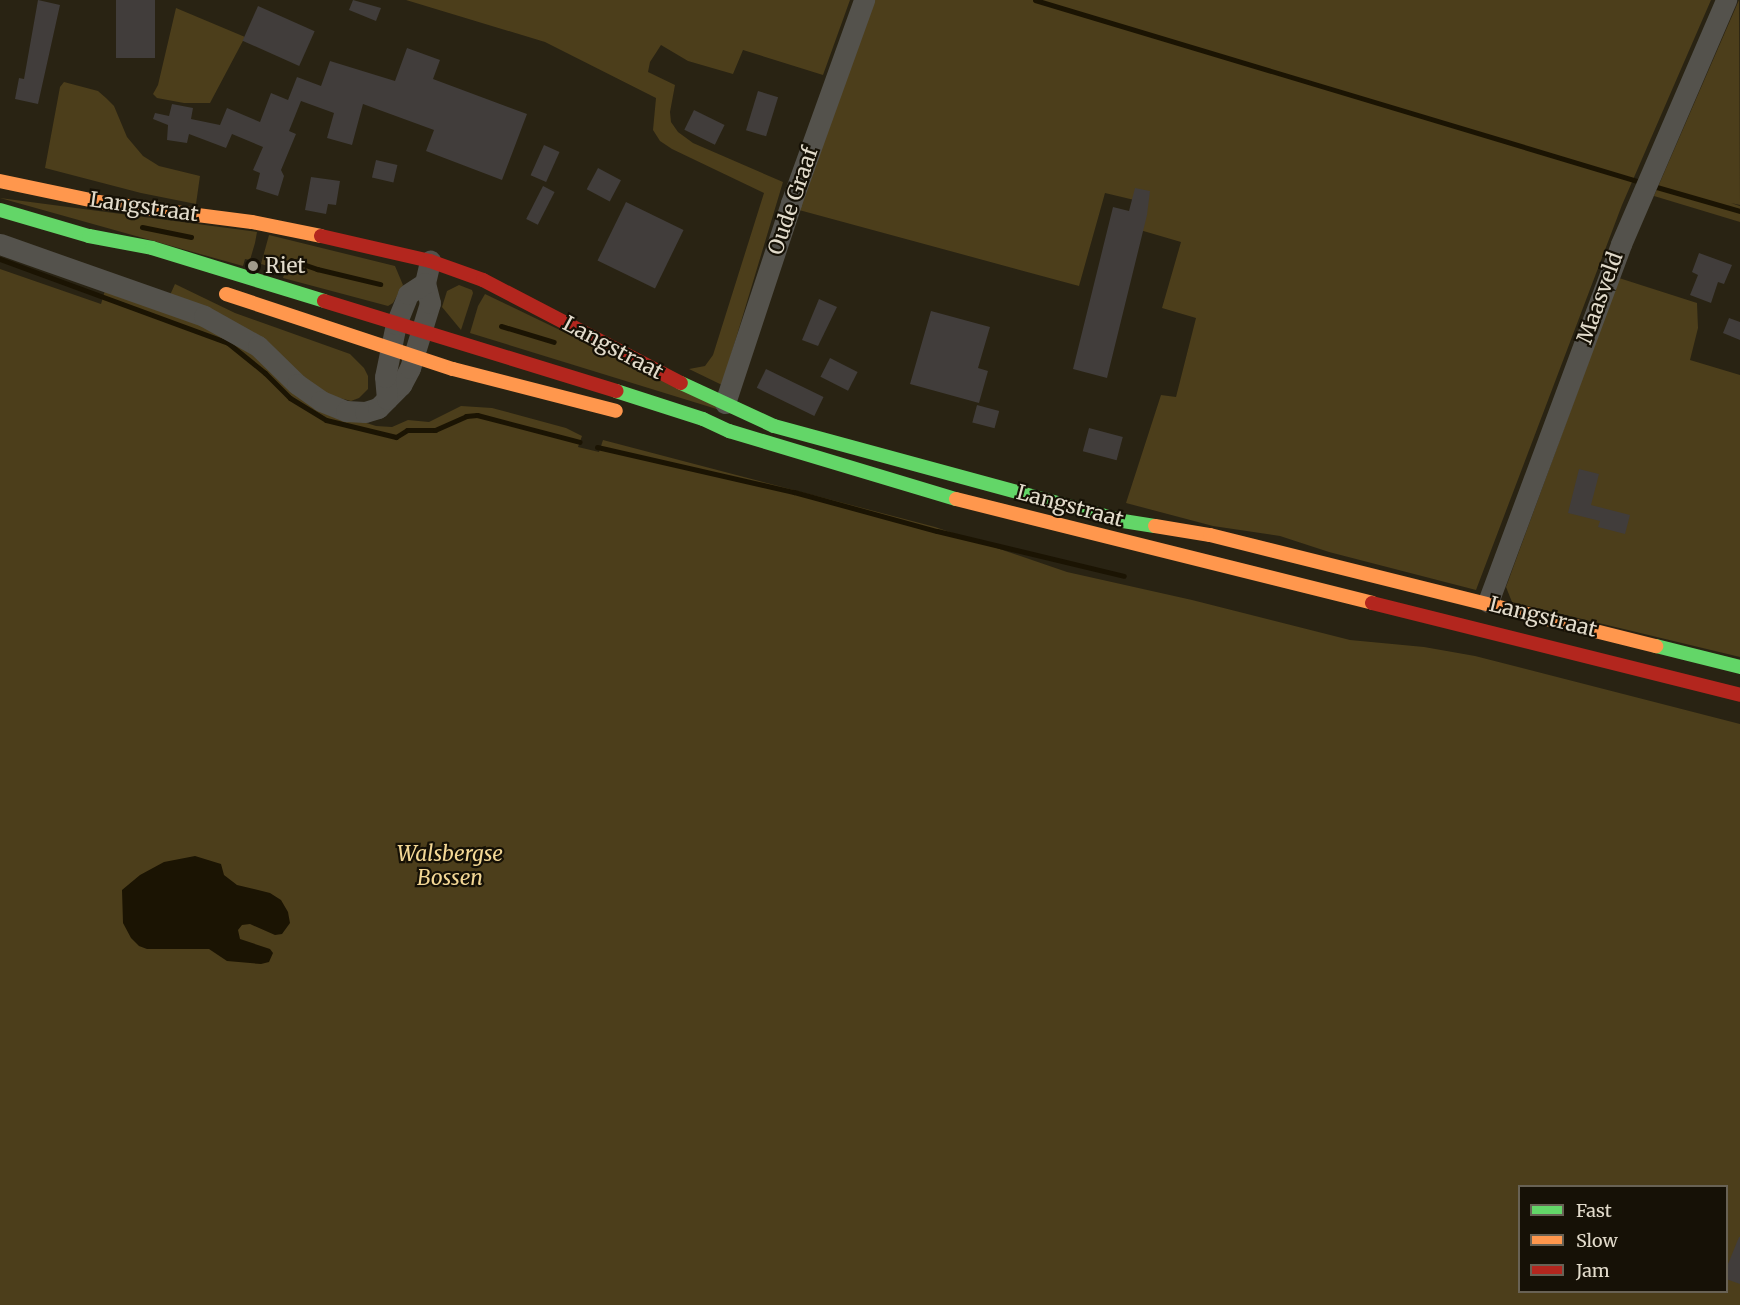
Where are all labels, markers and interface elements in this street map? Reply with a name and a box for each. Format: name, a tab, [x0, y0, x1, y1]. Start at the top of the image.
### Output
street label: Oude Graaf	[763, 144, 823, 258]
street label: Langstraat	[88, 187, 200, 227]
street label: Maasveld	[1572, 249, 1628, 347]
place label: Riet	[265, 253, 306, 279]
marker: Riet	[246, 259, 260, 273]
street label: Langstraat	[559, 311, 667, 385]
street label: Langstraat	[1014, 480, 1126, 532]
street label: Langstraat	[1487, 591, 1599, 643]
park label: Walsbergse Bossen	[397, 841, 503, 891]
legend	[1518, 1185, 1728, 1293]
text: Fast	[1576, 1199, 1612, 1222]
text: Slow	[1576, 1229, 1618, 1252]
text: Jam	[1576, 1259, 1610, 1282]

